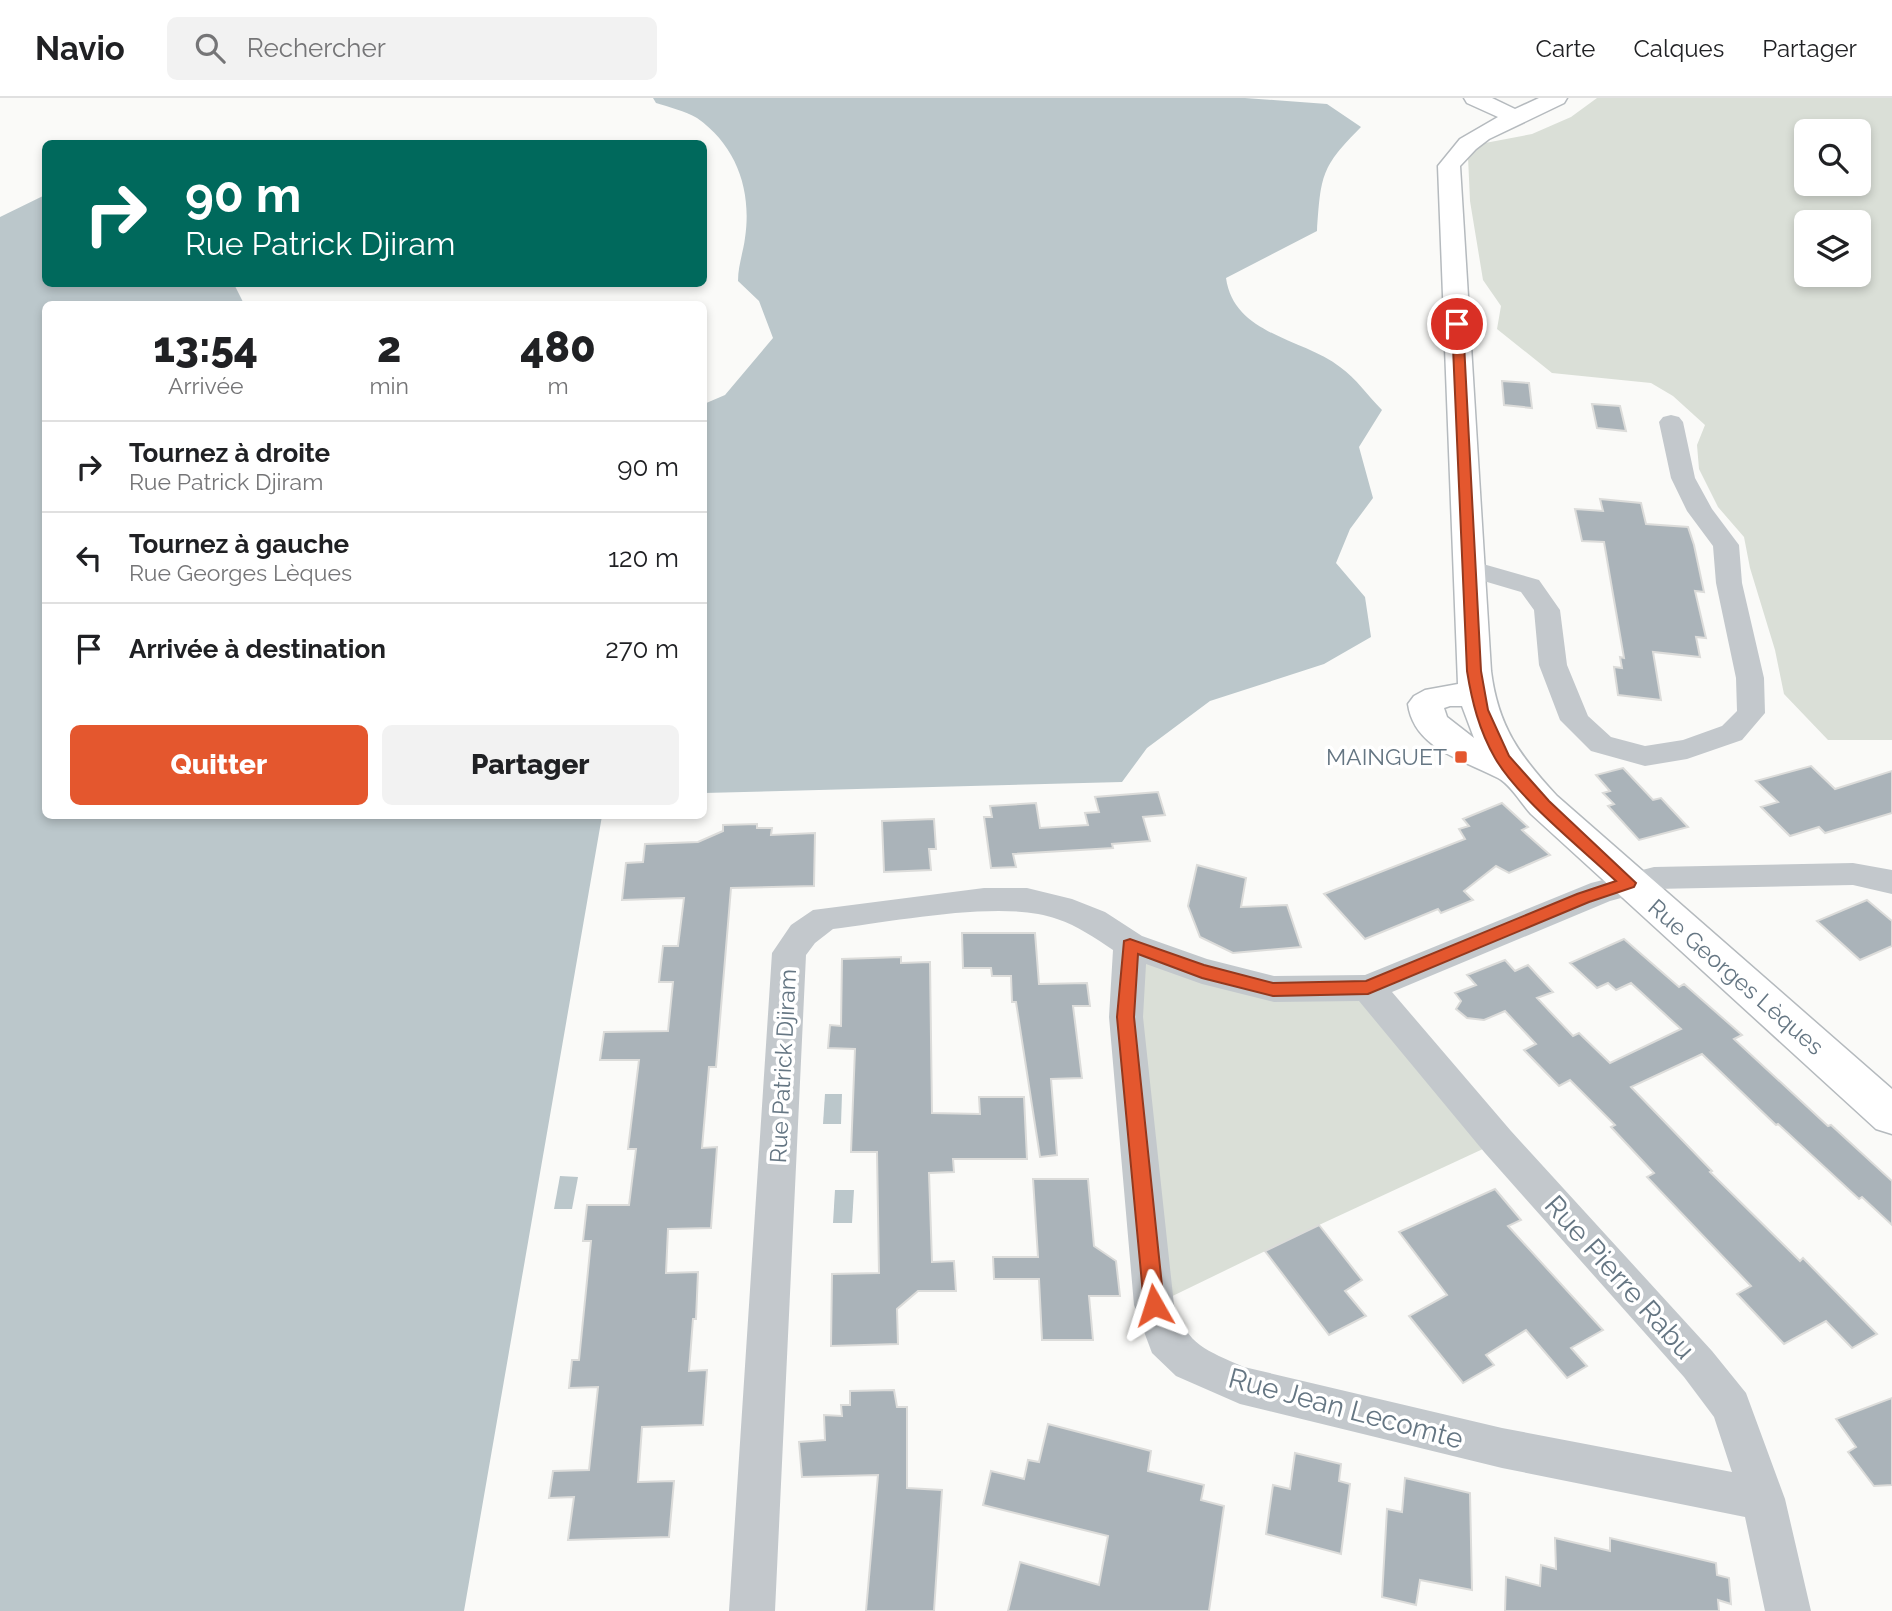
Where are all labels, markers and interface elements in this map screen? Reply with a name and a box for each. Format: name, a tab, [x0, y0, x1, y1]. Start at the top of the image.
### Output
search box	[167, 17, 657, 80]
text: Navio	[35, 29, 125, 68]
icon: search	[191, 29, 229, 67]
text: Rechercher	[247, 33, 386, 63]
text: Carte	[1536, 34, 1595, 63]
text: Calques	[1633, 34, 1724, 63]
text: Partager	[1762, 34, 1857, 63]
map controls	[1794, 119, 1871, 287]
button: search	[1794, 119, 1871, 196]
text: 90 m	[185, 166, 301, 223]
icon: right	[70, 168, 161, 259]
button: layers	[1794, 210, 1871, 287]
text: Rue Patrick Djiram	[185, 225, 455, 262]
pin	[1427, 294, 1487, 354]
icon: arrive	[1438, 305, 1476, 343]
text: 13:54	[153, 323, 258, 372]
text: 2	[377, 323, 401, 372]
text: 480	[520, 323, 596, 372]
text: Arrivée	[168, 372, 243, 399]
text: min	[369, 372, 409, 399]
text: m	[547, 372, 569, 399]
text: Tournez à droite	[129, 438, 330, 468]
icon: right	[70, 448, 108, 486]
text: 90 m	[617, 452, 679, 482]
text: Rue Patrick Djiram	[129, 468, 323, 495]
text: Tournez à gauche	[129, 529, 349, 559]
icon: left	[70, 539, 108, 577]
text: 120 m	[608, 543, 679, 573]
text: Rue Georges Lèques	[129, 559, 352, 586]
icon: arrive	[70, 630, 108, 668]
text: Arrivée à destination	[129, 634, 386, 664]
text: 270 m	[605, 634, 679, 664]
button: Quitter	[70, 725, 368, 805]
button: Partager	[382, 725, 679, 805]
place label: MAINGUET	[1326, 743, 1447, 770]
marker: MAINGUET	[1453, 749, 1469, 765]
street label: Rue Georges Lèques	[1643, 893, 1829, 1060]
street label: Rue Patrick Djiram	[764, 968, 801, 1164]
street label: Rue Pierre Rabu	[1538, 1189, 1702, 1366]
position arrow	[1117, 1268, 1191, 1342]
street label: Rue Jean Lecomte	[1225, 1361, 1467, 1456]

